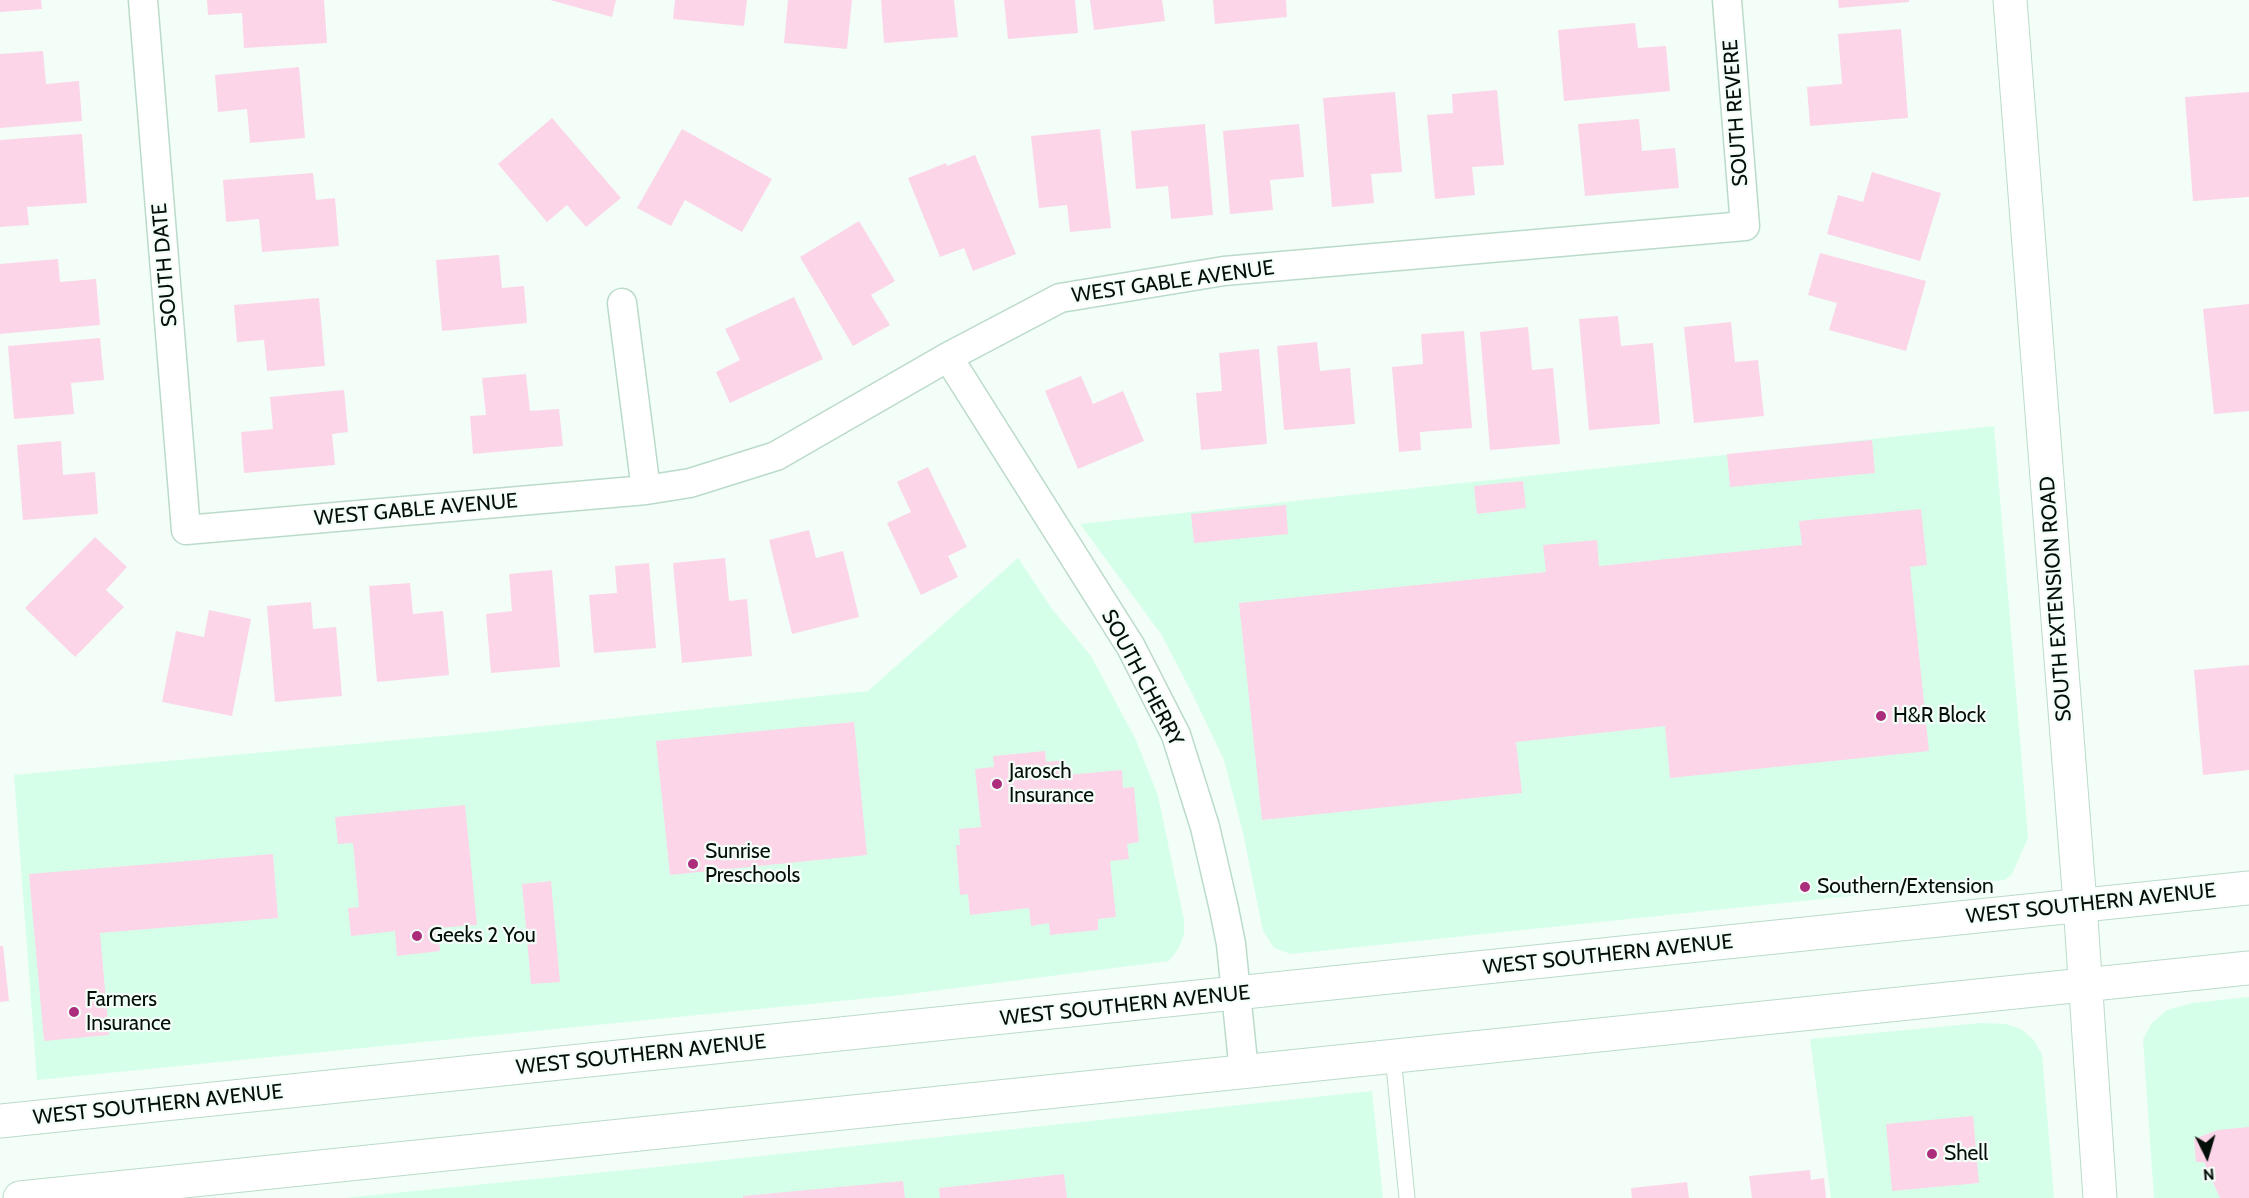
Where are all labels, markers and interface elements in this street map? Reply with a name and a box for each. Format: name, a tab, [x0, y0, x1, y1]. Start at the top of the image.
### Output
street label: SOUTH REVERE	[1718, 39, 1754, 187]
street label: SOUTH DATE	[147, 202, 183, 328]
street label: WEST GABLE AVENUE	[1070, 255, 1276, 309]
street label: SOUTH EXTENSION ROAD	[2035, 475, 2077, 723]
street label: WEST GABLE AVENUE	[313, 489, 519, 531]
street label: SOUTH CHERRY	[1095, 606, 1189, 750]
place label: H&R Block	[1893, 703, 1986, 729]
marker: H&R Block	[1874, 709, 1888, 723]
place label: Jarosch Insurance	[1009, 759, 1094, 809]
marker: Jarosch Insurance	[990, 777, 1004, 791]
place label: Sunrise Preschools	[705, 839, 800, 889]
marker: Sunrise Preschools	[686, 857, 700, 871]
place label: Southern/Extension	[1817, 874, 1994, 900]
street label: WEST SOUTHERN AVENUE	[1965, 878, 2217, 930]
marker: Southern/Extension	[1798, 880, 1812, 894]
place label: Geeks 2 You	[429, 923, 536, 949]
marker: Geeks 2 You	[410, 929, 424, 943]
street label: WEST SOUTHERN AVENUE	[1482, 929, 1734, 981]
street label: WEST SOUTHERN AVENUE	[999, 980, 1251, 1032]
place label: Farmers Insurance	[86, 987, 171, 1037]
marker: Farmers Insurance	[67, 1005, 81, 1019]
street label: WEST SOUTHERN AVENUE	[515, 1029, 767, 1081]
street label: WEST SOUTHERN AVENUE	[32, 1079, 284, 1131]
north arrow	[2177, 1126, 2237, 1186]
place label: Shell	[1944, 1141, 1988, 1167]
marker: Shell	[1925, 1147, 1939, 1161]
text: N	[2202, 1164, 2215, 1184]

